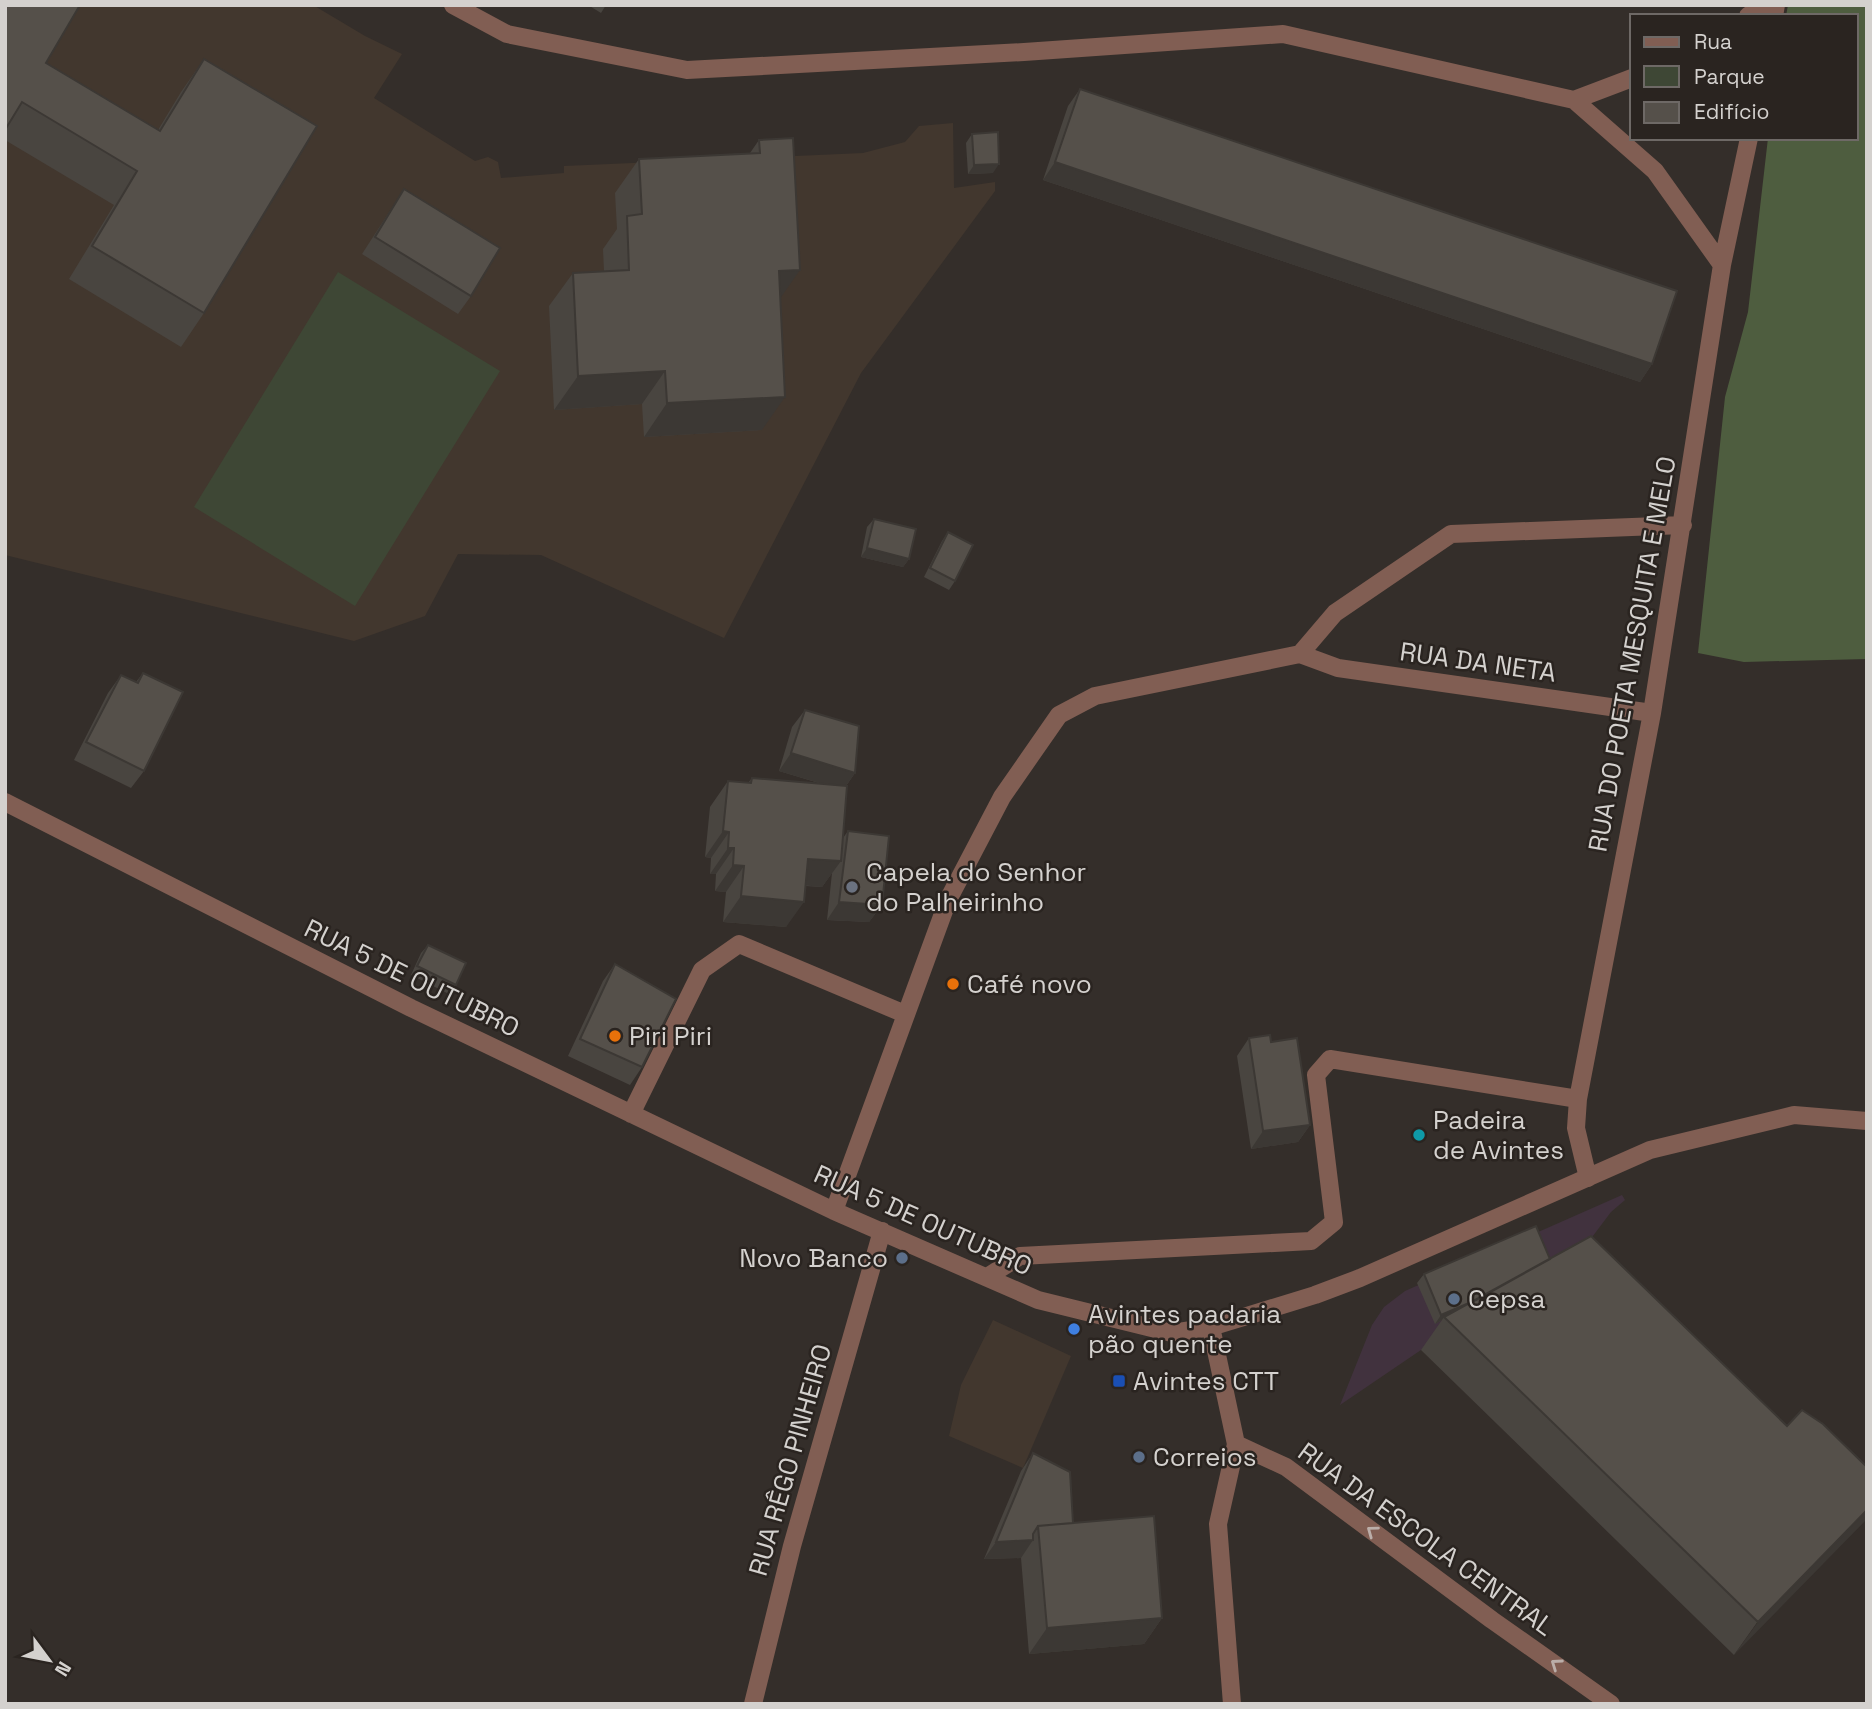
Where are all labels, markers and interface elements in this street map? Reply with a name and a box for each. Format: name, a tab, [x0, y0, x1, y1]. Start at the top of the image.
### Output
legend	[1630, 14, 1858, 140]
text: Rua	[1694, 28, 1732, 55]
text: Parque	[1694, 63, 1765, 90]
text: Edifício	[1694, 98, 1770, 125]
street label: RUA DO POETA MESQUITA E MELO	[1580, 454, 1684, 854]
street label: RUA DA NETA	[1398, 634, 1558, 690]
place label: Capela do Senhor do Palheirinho	[866, 855, 1086, 919]
marker: Capela do Senhor do Palheirinho	[844, 879, 860, 895]
street label: RUA 5 DE OUTUBRO	[299, 911, 525, 1045]
place label: Café novo	[967, 967, 1092, 1001]
marker: Café novo	[945, 976, 961, 992]
place label: Piri Piri	[629, 1019, 712, 1053]
marker: Piri Piri	[607, 1028, 623, 1044]
place label: Padeira de Avintes	[1433, 1103, 1564, 1167]
marker: Padeira de Avintes	[1411, 1127, 1427, 1143]
street label: RUA 5 DE OUTUBRO	[809, 1157, 1037, 1283]
place label: Novo Banco	[739, 1241, 888, 1275]
marker: Novo Banco	[894, 1250, 910, 1266]
place label: Cepsa	[1468, 1282, 1545, 1316]
marker: Cepsa	[1446, 1291, 1462, 1307]
place label: Avintes padaria pão quente	[1088, 1297, 1281, 1361]
marker: Avintes padaria pão quente	[1066, 1321, 1082, 1337]
street label: RUA RÊGO PINHEIRO	[741, 1340, 839, 1580]
place label: Avintes CTT	[1133, 1364, 1279, 1398]
marker: Avintes CTT	[1111, 1373, 1127, 1389]
street label: RUA DA ESCOLA CENTRAL	[1291, 1435, 1561, 1643]
place label: Correios	[1153, 1440, 1256, 1474]
marker: Correios	[1131, 1449, 1147, 1465]
one-way arrow	[1367, 1526, 1380, 1539]
north arrow	[14, 1625, 84, 1695]
text: N	[49, 1657, 77, 1681]
one-way arrow	[1551, 1660, 1564, 1672]

